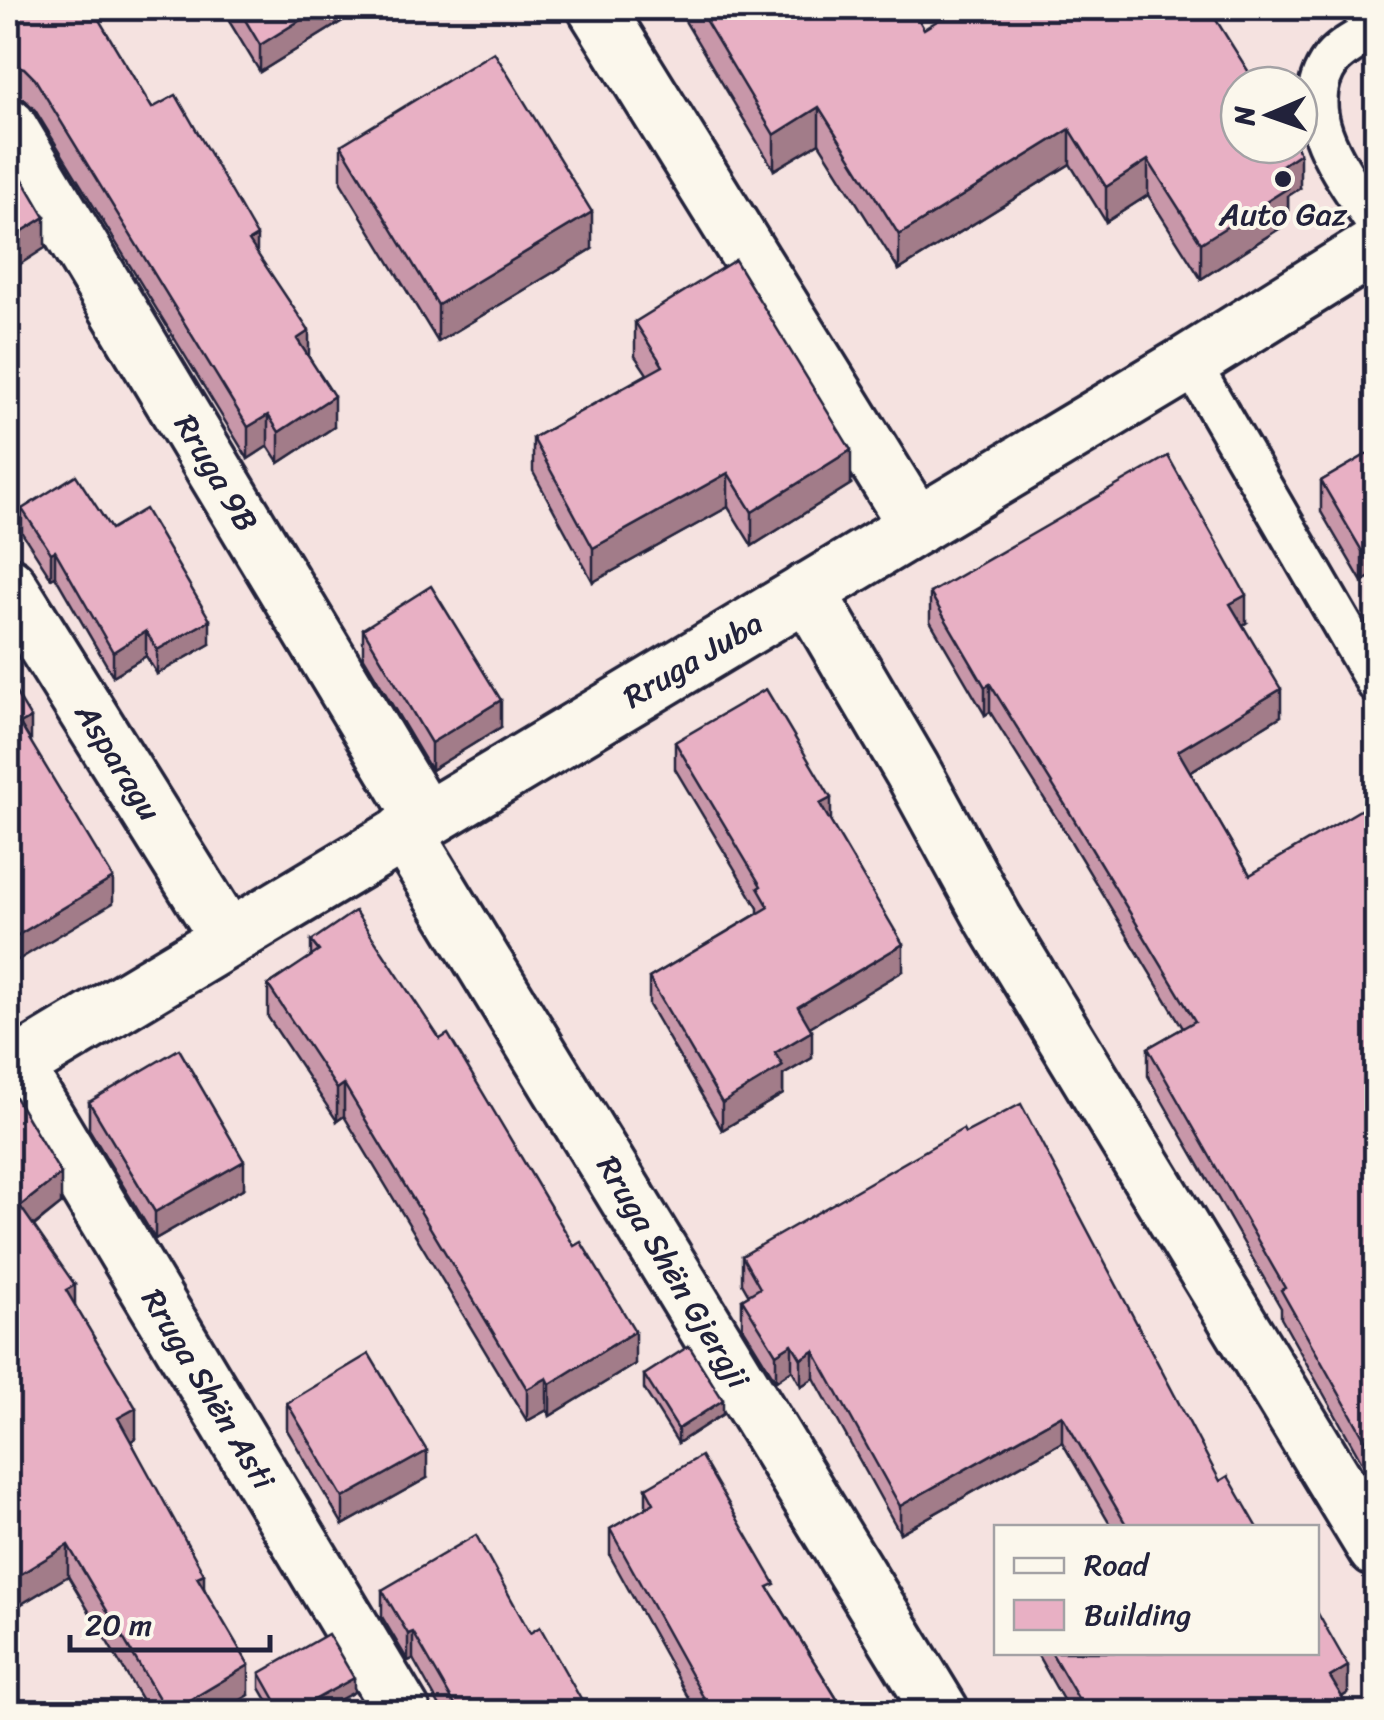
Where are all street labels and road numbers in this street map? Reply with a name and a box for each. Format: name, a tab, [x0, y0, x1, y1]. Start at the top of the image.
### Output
street label: Rruga 9B	[158, 403, 274, 543]
street label: Rruga Juba	[612, 596, 774, 724]
street label: Asparagu	[59, 690, 177, 833]
street label: Rruga Shën Gjergji	[580, 1144, 766, 1401]
street label: Rruga Shën Asti	[125, 1277, 291, 1502]

